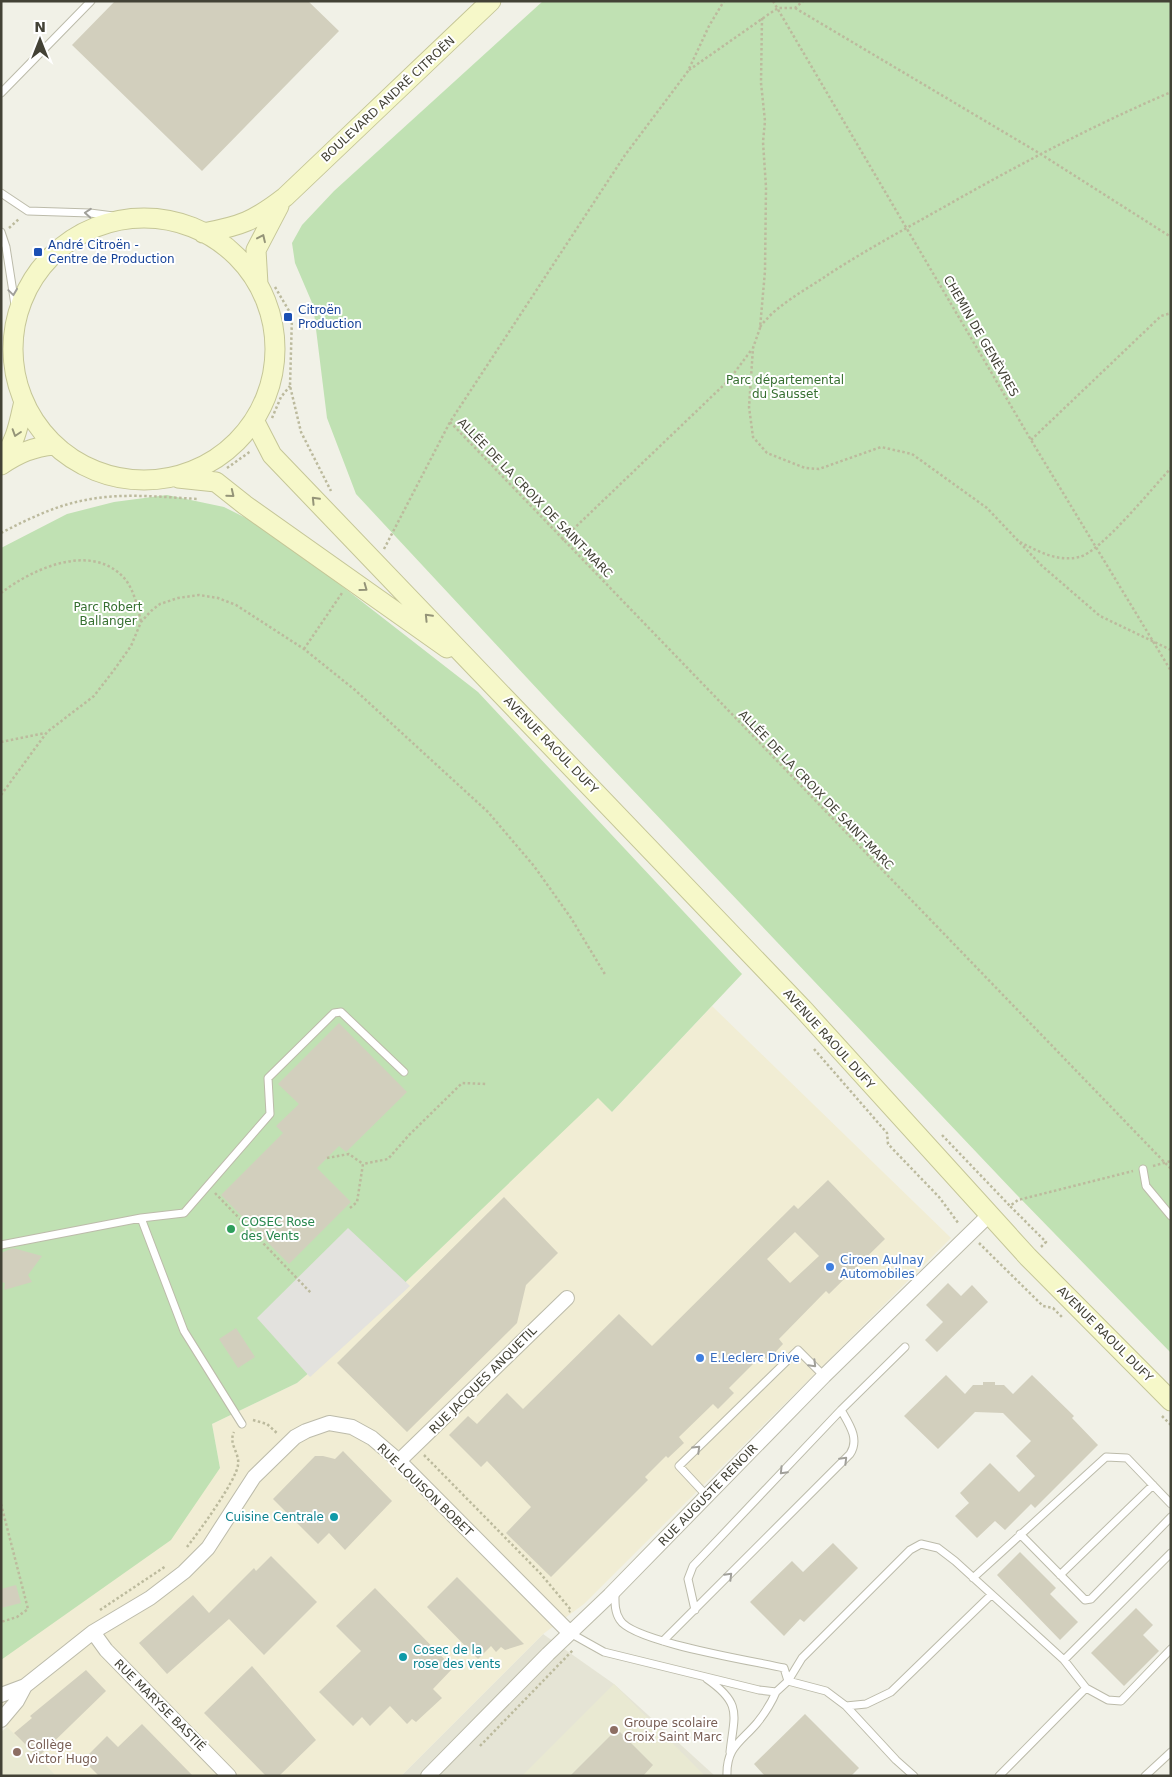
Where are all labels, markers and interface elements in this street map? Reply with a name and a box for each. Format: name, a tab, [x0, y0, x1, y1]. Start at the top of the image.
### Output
north arrow	[15, 15, 65, 65]
text: N	[34, 19, 46, 35]
street label: BOULEVARD ANDRÉ CITROËN	[318, 33, 458, 165]
one-way arrow	[84, 208, 92, 219]
one-way arrow	[255, 235, 265, 244]
place label: André Citroën - Centre de Production	[48, 238, 175, 266]
marker: André Citroën - Centre de Production	[32, 246, 44, 258]
street label: CHEMIN DE GENÈVRES	[941, 272, 1022, 399]
one-way arrow	[7, 287, 17, 296]
place label: Citroën Production	[298, 303, 362, 331]
marker: Citroën Production	[282, 311, 294, 323]
park label: Parc départemental du Sausset	[726, 373, 844, 401]
street label: ALLÉE DE LA CROIX DE SAINT-MARC	[455, 415, 616, 581]
one-way arrow	[12, 428, 22, 436]
one-way arrow	[226, 489, 235, 498]
one-way arrow	[312, 497, 321, 506]
one-way arrow	[358, 582, 368, 591]
park label: Parc Robert Ballanger	[74, 600, 143, 628]
one-way arrow	[425, 613, 434, 622]
street label: AVENUE RAOUL DUFY	[501, 694, 601, 797]
street label: ALLÉE DE LA CROIX DE SAINT-MARC	[736, 707, 897, 873]
street label: AVENUE RAOUL DUFY	[781, 986, 878, 1092]
place label: COSEC Rose des Vents	[241, 1215, 315, 1243]
marker: COSEC Rose des Vents	[225, 1223, 237, 1235]
place label: Ciroen Aulnay Automobiles	[840, 1253, 924, 1281]
marker: Ciroen Aulnay Automobiles	[824, 1261, 836, 1273]
street label: AVENUE RAOUL DUFY	[1054, 1283, 1156, 1385]
street label: RUE JACQUES ANQUETIL	[426, 1323, 540, 1437]
place label: E.Leclerc Drive	[710, 1351, 800, 1365]
marker: E.Leclerc Drive	[694, 1352, 706, 1364]
one-way arrow	[807, 1359, 816, 1368]
street label: RUE LOUISON BOBET	[374, 1441, 476, 1540]
street label: RUE AUGUSTE RENOIR	[656, 1441, 760, 1549]
one-way arrow	[691, 1445, 700, 1454]
one-way arrow	[838, 1457, 847, 1466]
one-way arrow	[780, 1466, 789, 1475]
place label: Cuisine Centrale	[225, 1510, 324, 1524]
marker: Cuisine Centrale	[328, 1511, 340, 1523]
one-way arrow	[723, 1572, 732, 1581]
place label: Cosec de la rose des vents	[413, 1643, 501, 1671]
marker: Cosec de la rose des vents	[397, 1651, 409, 1663]
street label: RUE MARYSE BASTIÉ	[111, 1656, 209, 1754]
place label: Groupe scolaire Croix Saint Marc	[624, 1716, 722, 1744]
marker: Groupe scolaire Croix Saint Marc	[608, 1724, 620, 1736]
place label: Collège Victor Hugo	[27, 1738, 97, 1766]
marker: Collège Victor Hugo	[11, 1746, 23, 1758]

